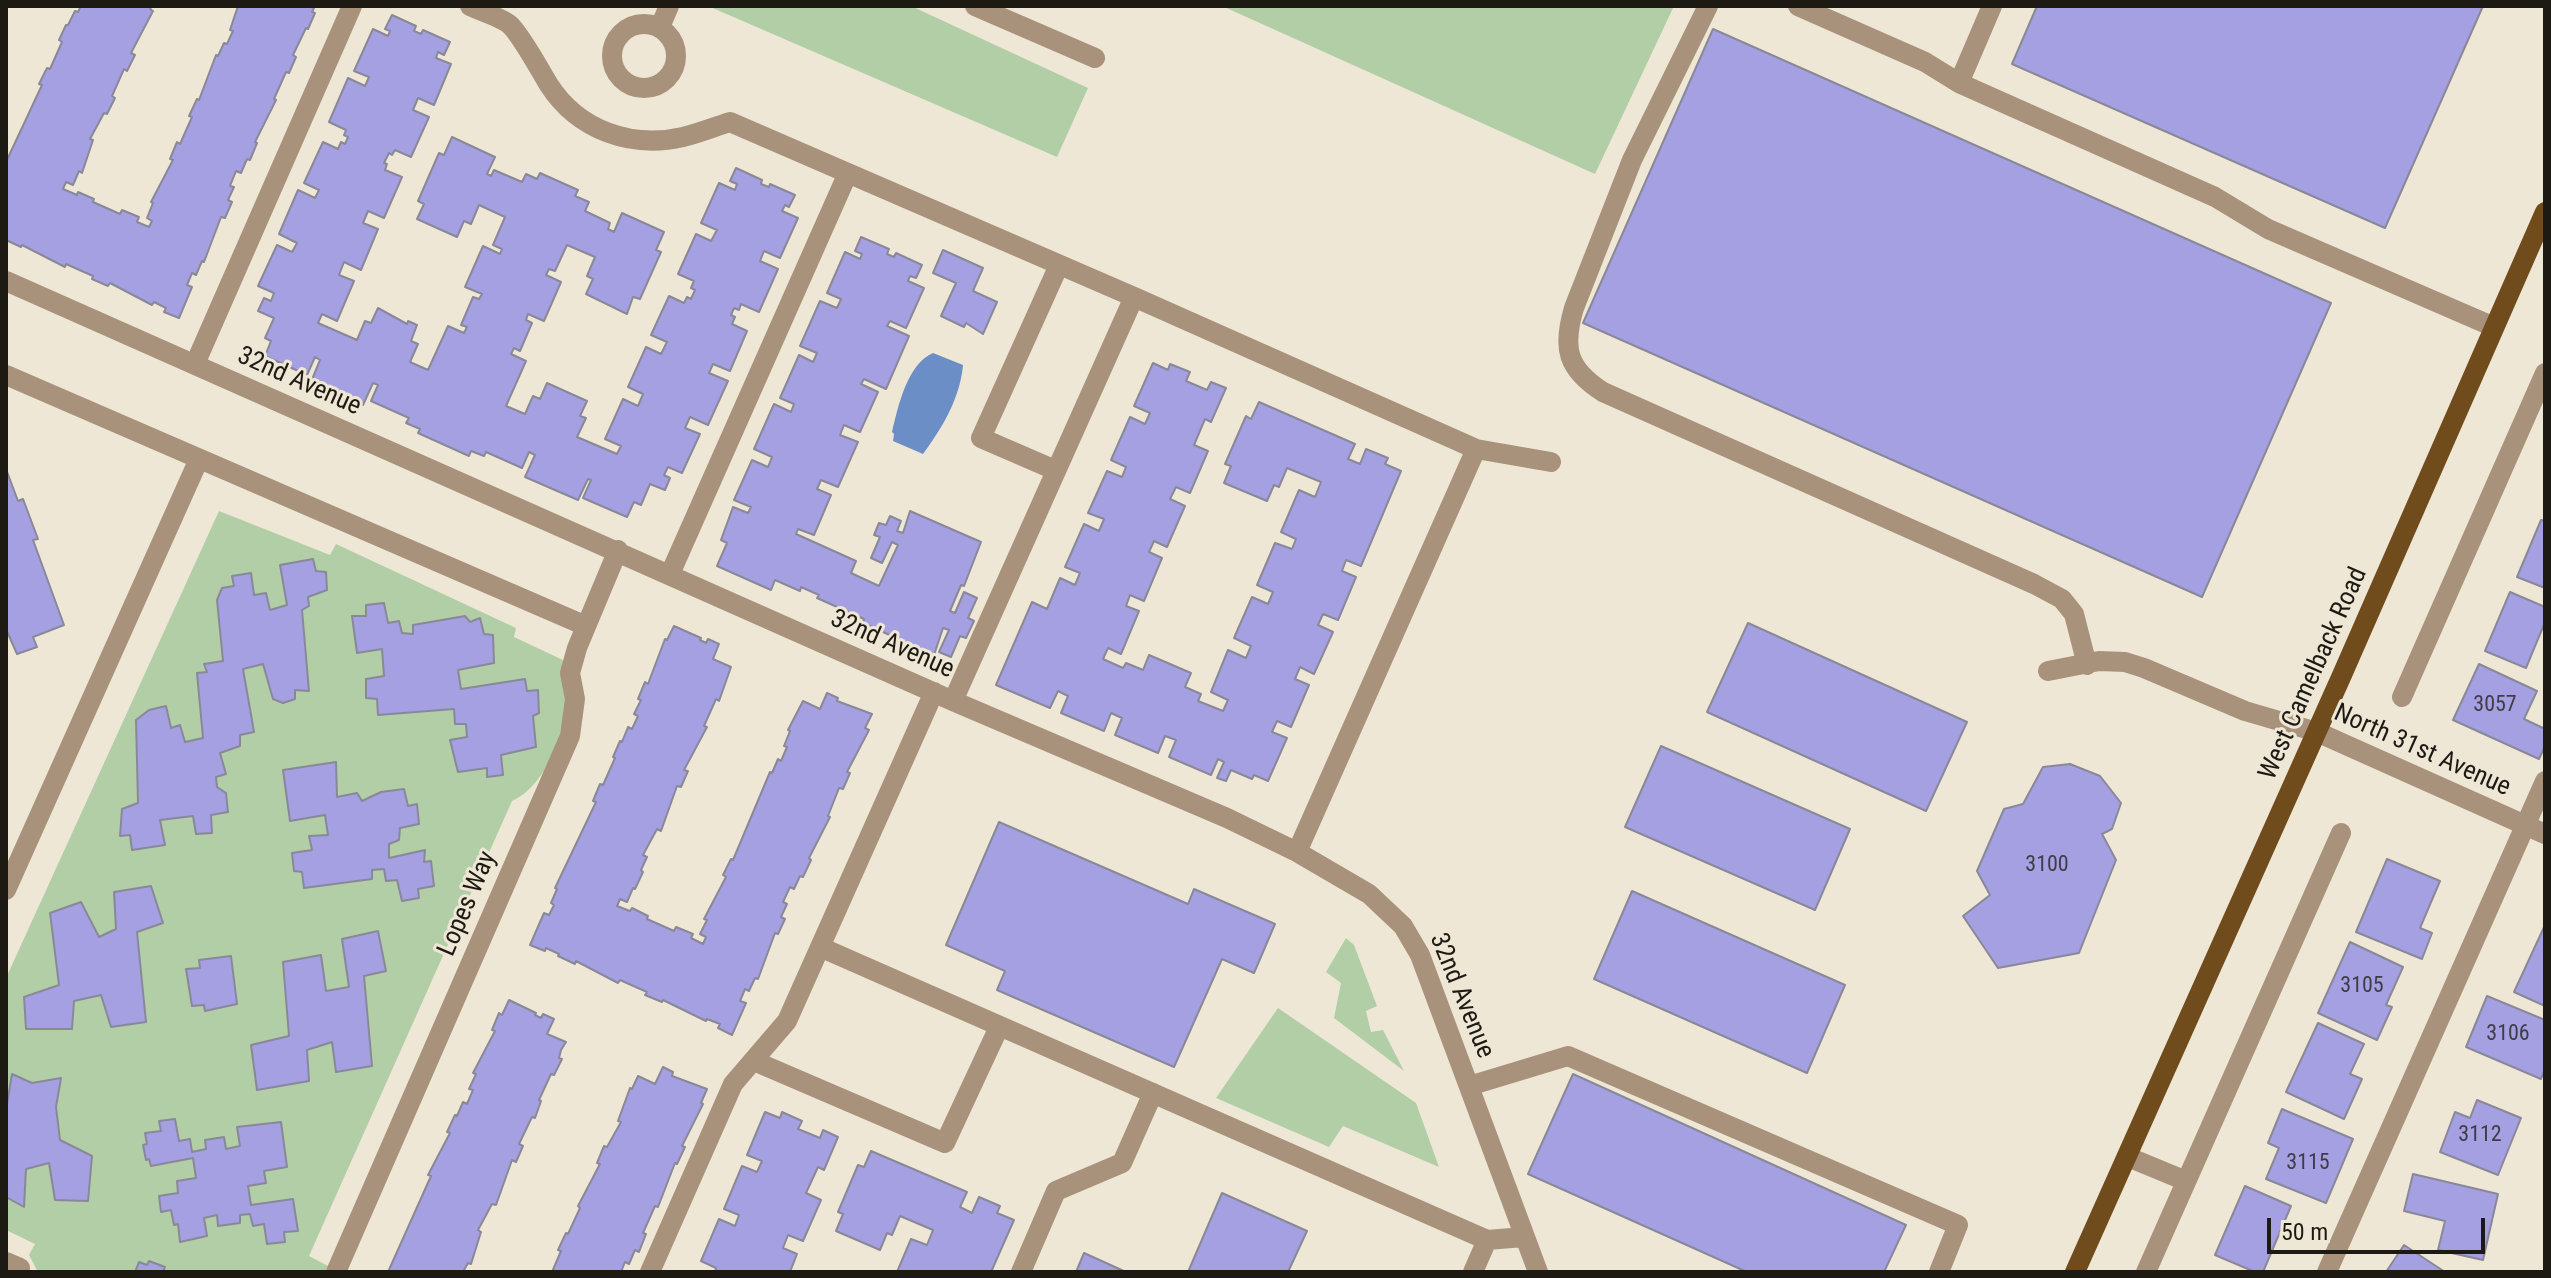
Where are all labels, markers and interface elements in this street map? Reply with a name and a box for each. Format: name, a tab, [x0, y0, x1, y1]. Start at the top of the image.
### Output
street label: 32nd Avenue	[232, 341, 366, 423]
street label: West Camelback Road	[2253, 563, 2375, 785]
street label: 32nd Avenue	[825, 604, 959, 686]
house number: 3057	[2473, 692, 2517, 718]
street label: North 31st Avenue	[2329, 698, 2515, 804]
street label: Lopes Way	[432, 847, 504, 961]
house number: 3100	[2025, 852, 2069, 878]
street label: 32nd Avenue	[1422, 929, 1500, 1063]
house number: 3105	[2340, 973, 2384, 999]
house number: 3106	[2486, 1021, 2530, 1047]
house number: 3112	[2458, 1122, 2502, 1148]
house number: 3115	[2286, 1150, 2330, 1176]
scale bar	[2271, 1202, 2489, 1252]
text: 50 m	[2281, 1218, 2328, 1246]

